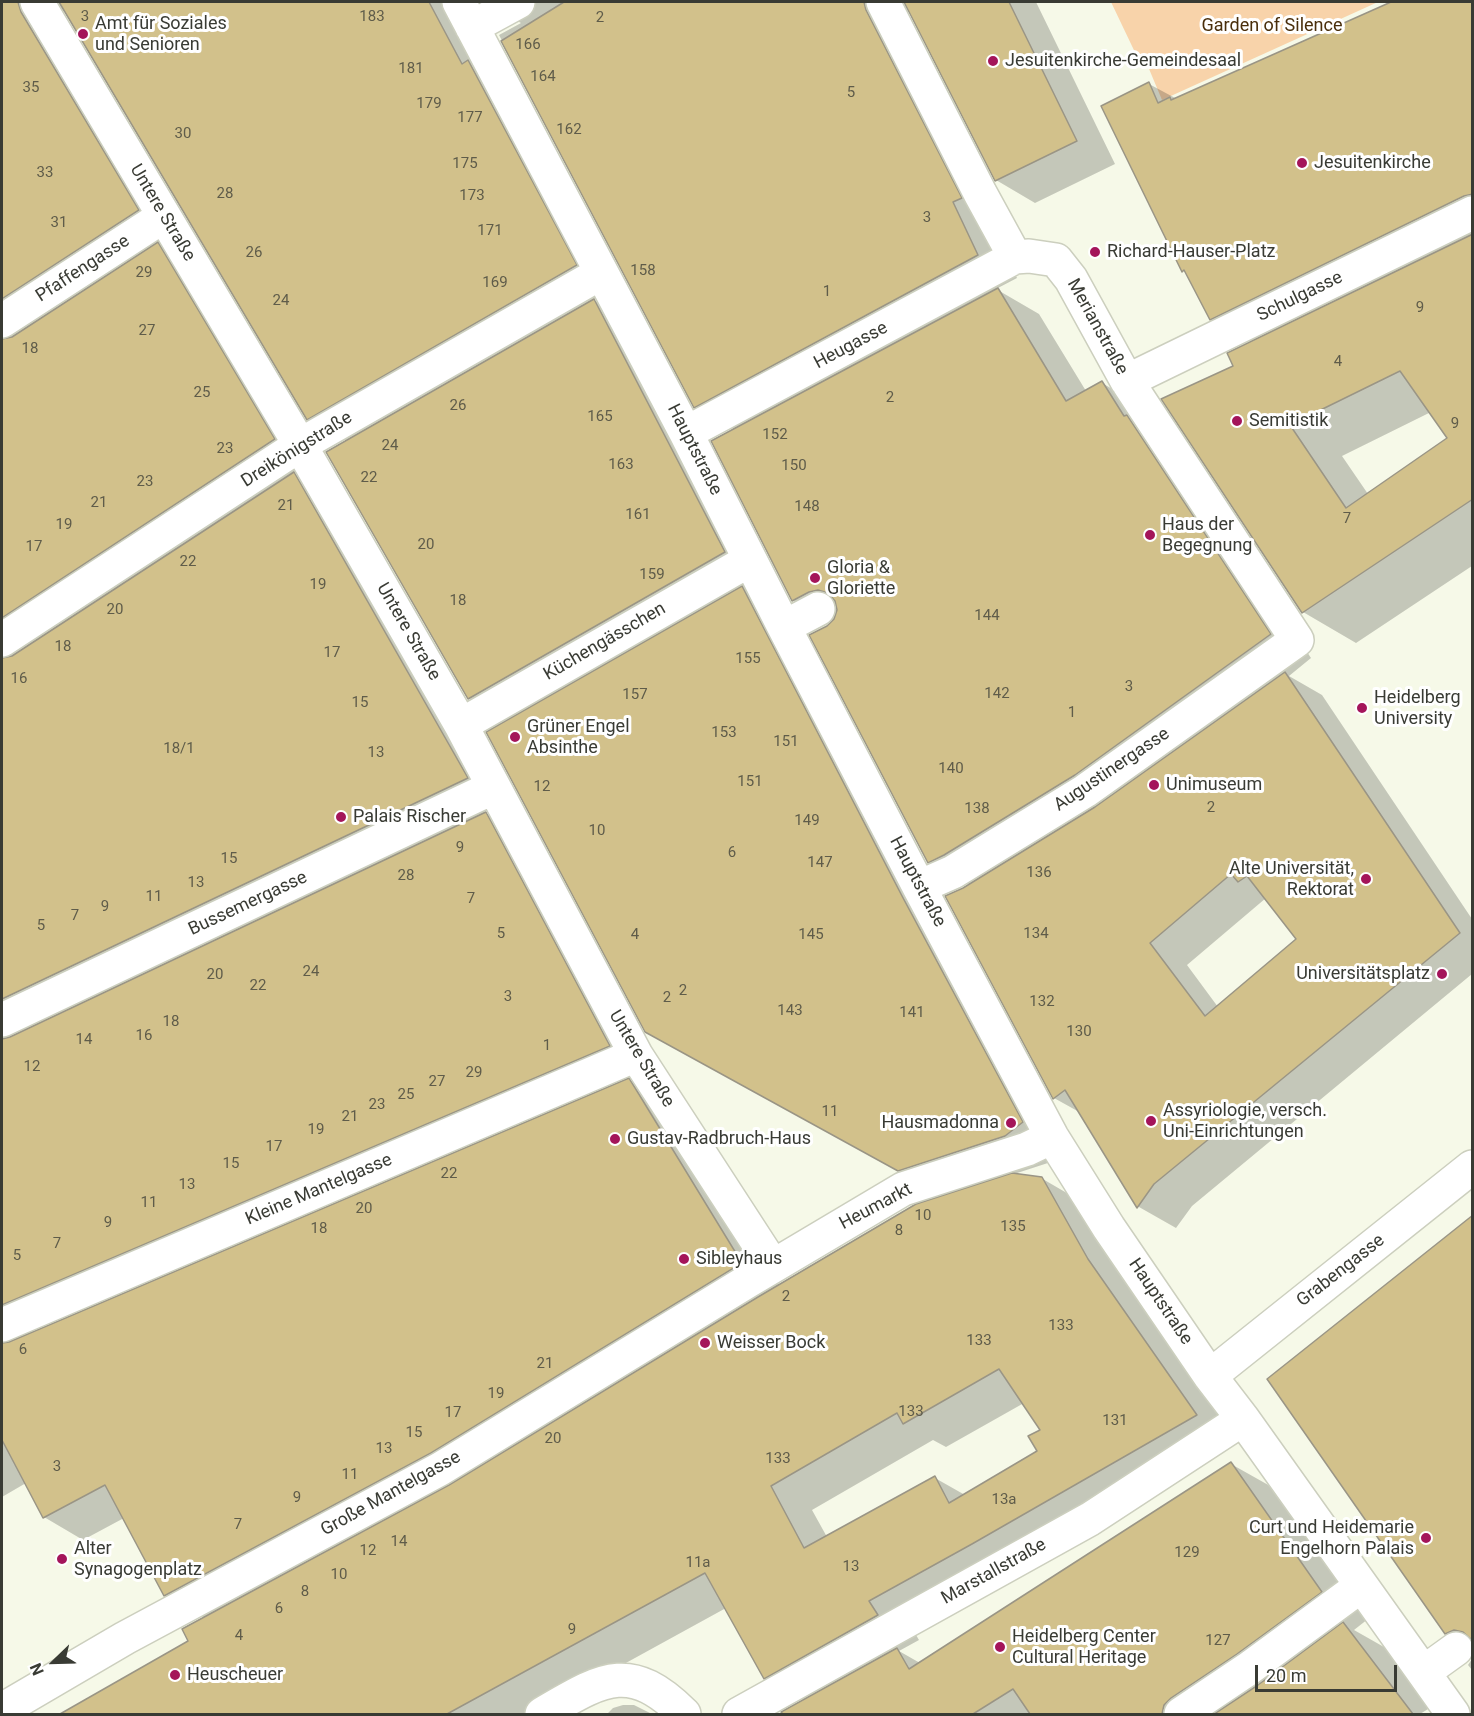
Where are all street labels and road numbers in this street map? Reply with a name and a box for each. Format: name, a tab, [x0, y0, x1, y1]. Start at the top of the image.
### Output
street label: Untere Straße	[125, 161, 199, 265]
street label: Pfaffengasse	[32, 231, 134, 307]
street label: Schulgasse	[1254, 267, 1346, 327]
street label: Merianstraße	[1062, 275, 1132, 379]
street label: Heugasse	[810, 318, 892, 374]
street label: Hauptstraße	[662, 401, 726, 499]
street label: Dreikönigstraße	[238, 407, 356, 493]
street label: Untere Straße	[371, 579, 445, 685]
street label: Küchengässchen	[540, 598, 670, 686]
street label: Augustinergasse	[1050, 723, 1174, 817]
street label: Hauptstraße	[884, 833, 950, 931]
street label: Bussemergasse	[185, 867, 311, 941]
street label: Untere Straße	[604, 1007, 678, 1111]
street label: Kleine Mantelgasse	[243, 1149, 395, 1231]
street label: Heumarkt	[836, 1179, 916, 1235]
street label: Grabengasse	[1293, 1230, 1389, 1312]
street label: Hauptstraße	[1123, 1255, 1197, 1349]
street label: Große Mantelgasse	[317, 1447, 465, 1541]
street label: Marstallstraße	[938, 1534, 1050, 1610]

